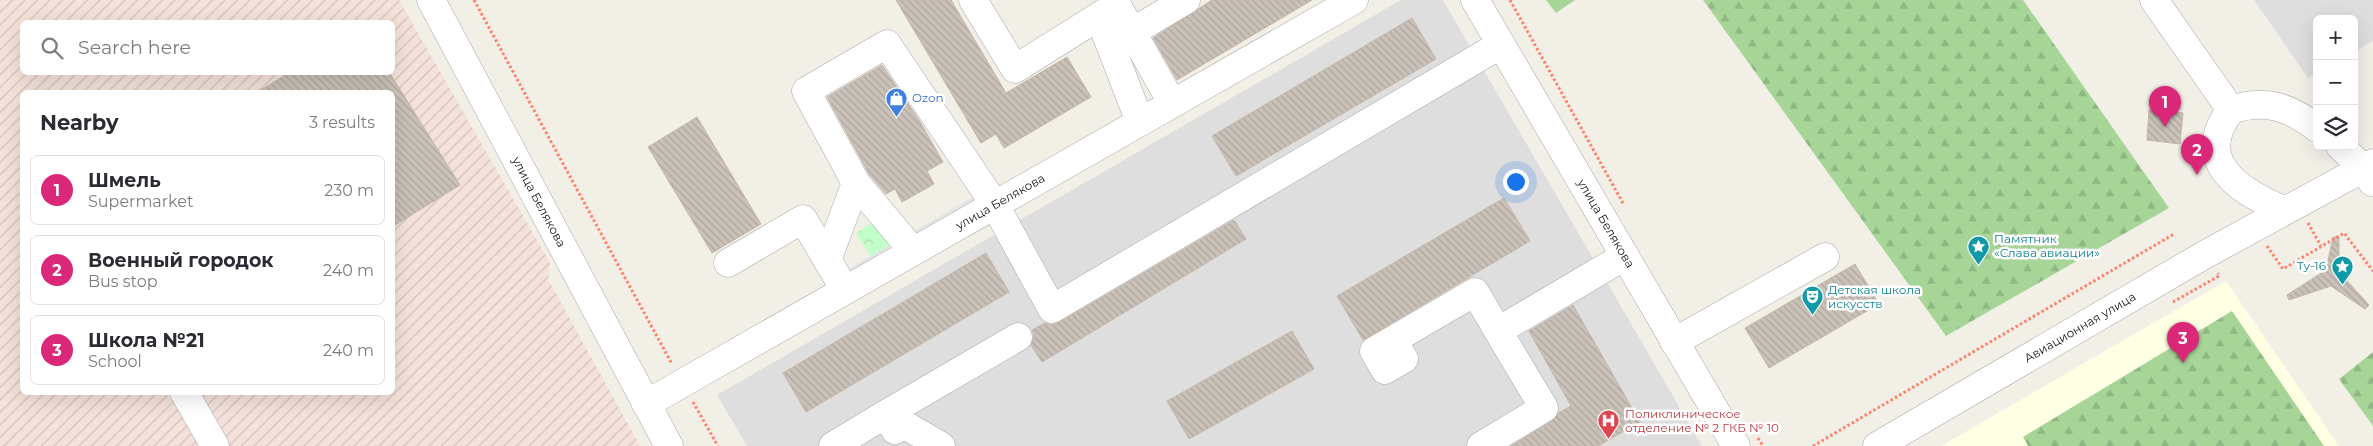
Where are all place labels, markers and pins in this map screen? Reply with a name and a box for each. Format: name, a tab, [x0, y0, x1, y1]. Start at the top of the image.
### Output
shop icon: Ozon	[884, 86, 908, 117]
pin: 1	[2149, 86, 2181, 127]
place label: Ozon	[912, 90, 944, 105]
pin: 2	[2181, 134, 2213, 175]
place label: Памятник «Слава авиации»	[1994, 231, 2100, 260]
place icon: Памятник «Слава авиации»	[1966, 234, 1990, 265]
place icon: Ту-16	[2330, 254, 2354, 285]
place label: Ту-16	[2297, 258, 2326, 273]
place label: Детская школа искусств	[1828, 282, 1921, 311]
theatre icon: Детская школа искусств	[1800, 285, 1824, 316]
pin: 3	[2167, 322, 2199, 363]
place label: Поликлиническое отделение № 2 ГКБ № 10	[1625, 406, 1779, 435]
hospital icon: Поликлиническое отделение № 2 ГКБ № 10	[1597, 409, 1621, 440]

